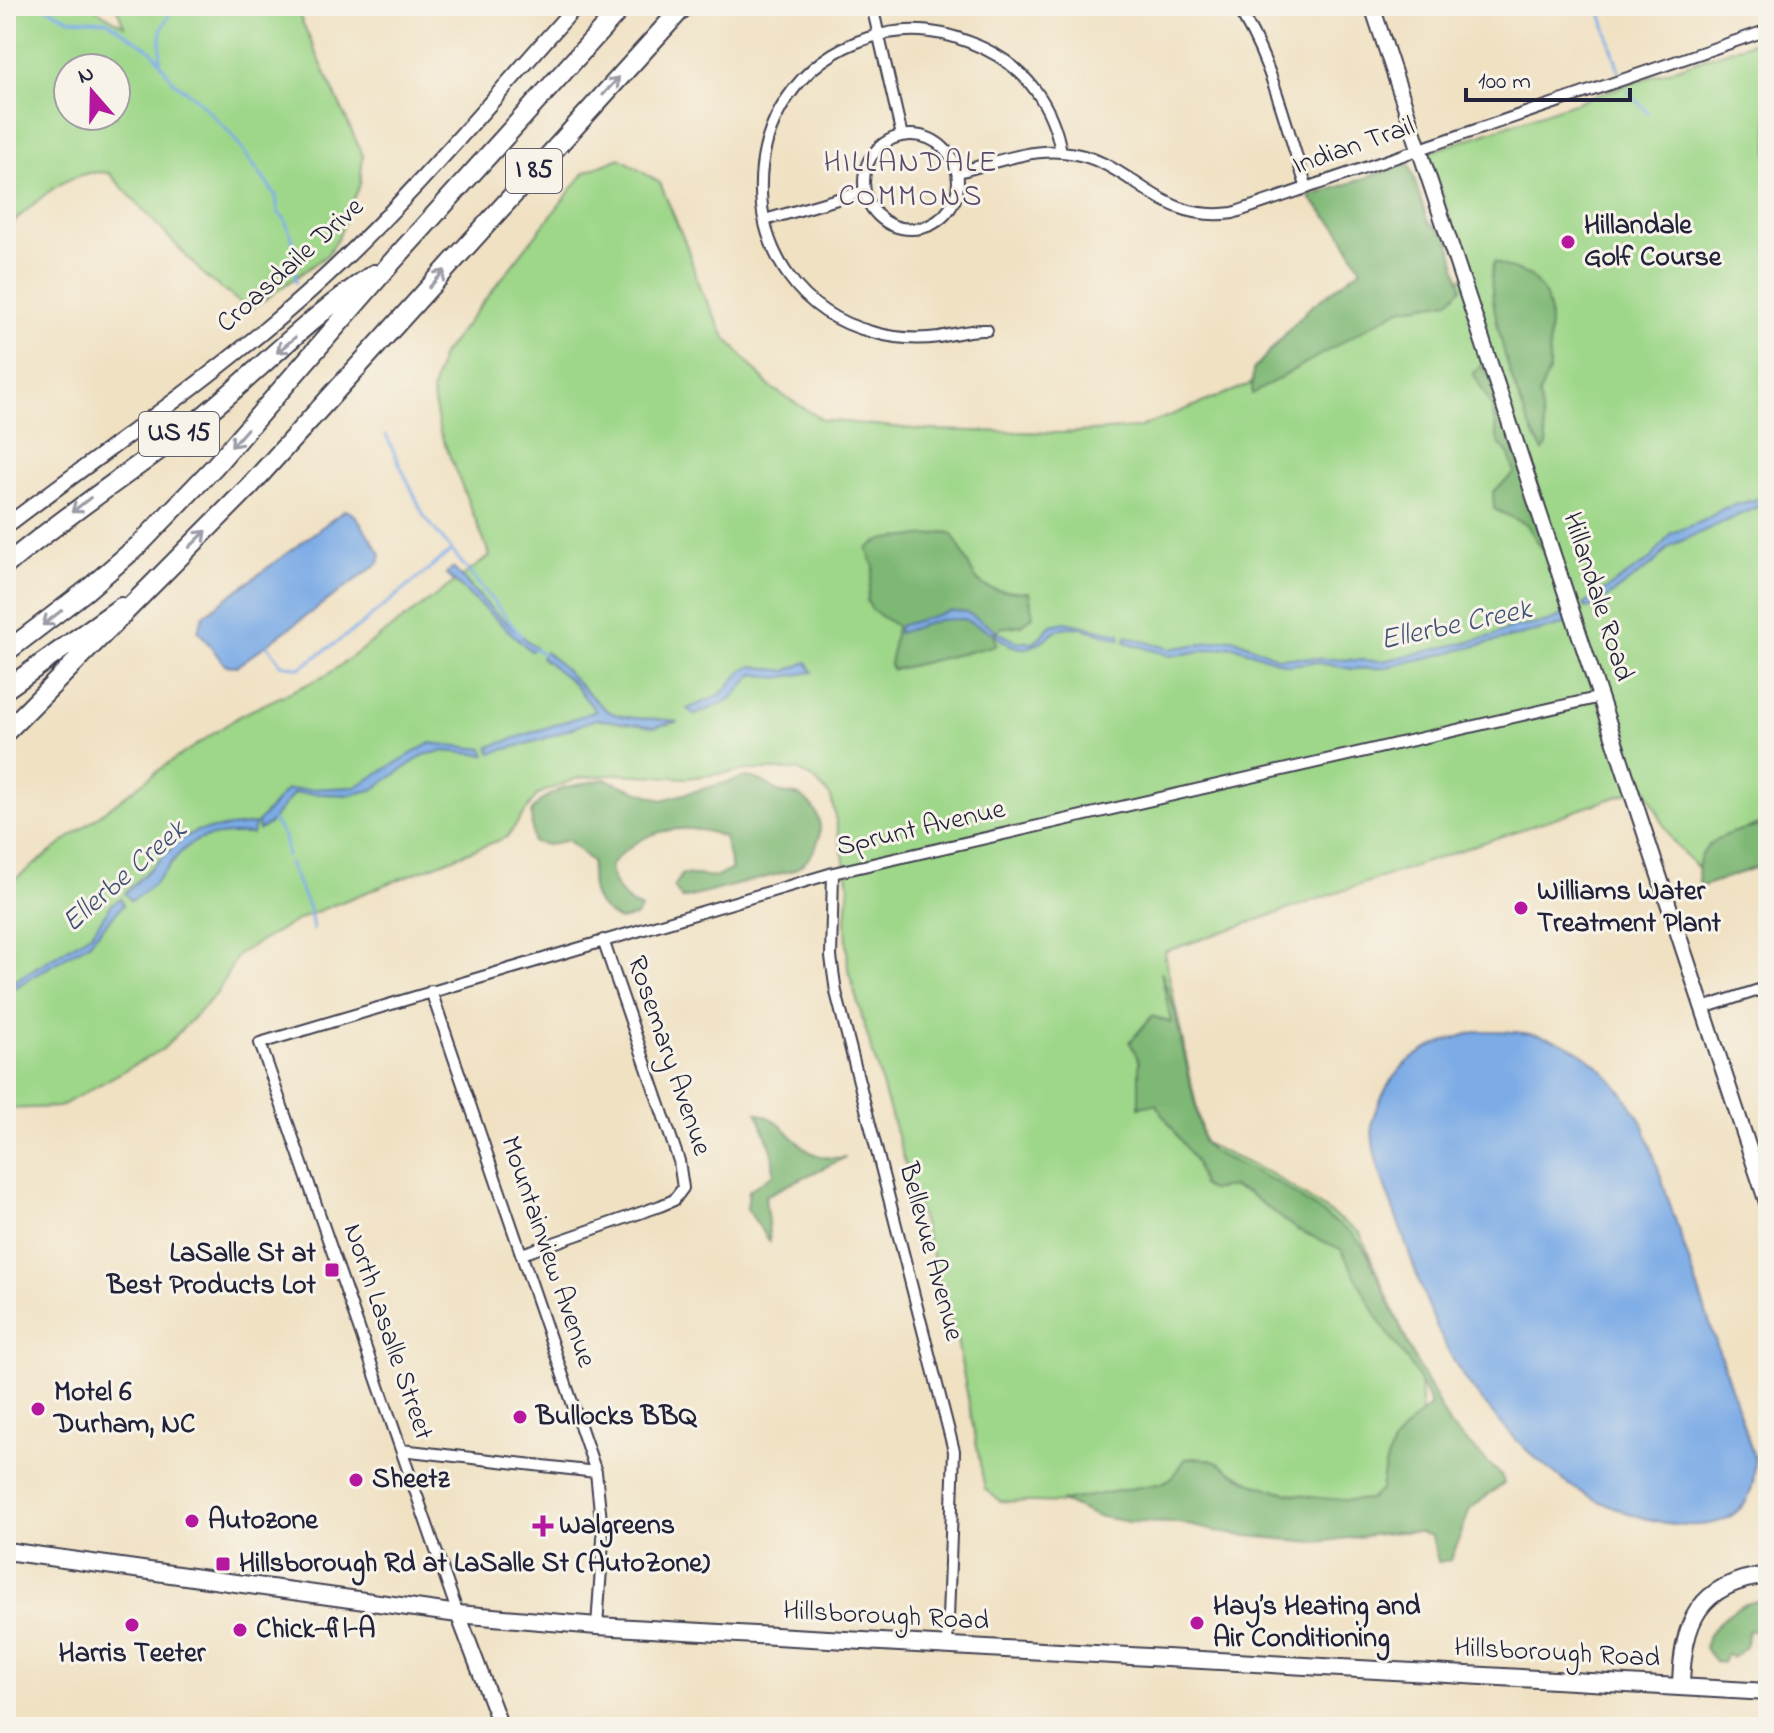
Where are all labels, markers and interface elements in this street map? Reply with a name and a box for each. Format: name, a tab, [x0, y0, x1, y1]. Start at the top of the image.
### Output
north arrow	[52, 52, 132, 132]
scale bar	[1466, 52, 1630, 102]
text: N	[74, 58, 99, 94]
text: 100 m	[1478, 65, 1531, 100]
one-way arrow	[602, 77, 620, 97]
street label: Indian Trail	[1287, 107, 1421, 187]
district label: HILLANDALE COMMONS	[823, 142, 999, 220]
road number: I 85	[506, 149, 562, 193]
street label: Croasdaile Drive	[208, 188, 374, 344]
place label: Hillandale Golf Course	[1584, 206, 1723, 279]
marker: Hillandale Golf Course	[1559, 233, 1577, 251]
one-way arrow	[427, 270, 445, 290]
one-way arrow	[276, 336, 296, 354]
road number: US 15	[139, 412, 219, 456]
one-way arrow	[231, 428, 249, 448]
one-way arrow	[71, 497, 92, 514]
street label: Hillandale Road	[1550, 507, 1644, 687]
one-way arrow	[188, 530, 208, 549]
water label: Ellerbe Creek	[1376, 588, 1537, 663]
one-way arrow	[42, 609, 63, 626]
street label: Sprunt Avenue	[833, 790, 1010, 868]
water label: Ellerbe Creek	[53, 809, 199, 944]
place label: Williams Water Treatment Plant	[1537, 872, 1721, 945]
marker: Williams Water Treatment Plant	[1512, 899, 1530, 917]
street label: Rosemary Avenue	[615, 951, 721, 1162]
street label: Mountainview Avenue	[488, 1131, 606, 1374]
street label: Bellevue Avenue	[886, 1157, 974, 1346]
street label: North Lasalle Street	[331, 1218, 443, 1446]
place label: LaSalle St at Best Products Lot	[105, 1234, 317, 1307]
marker: LaSalle St at Best Products Lot	[323, 1261, 341, 1279]
place label: Motel 6 Durham, NC	[52, 1373, 195, 1446]
place label: Bullocks BBQ	[534, 1397, 697, 1438]
marker: Motel 6 Durham, NC	[29, 1400, 47, 1418]
marker: Bullocks BBQ	[511, 1408, 529, 1426]
place label: Sheetz	[372, 1460, 451, 1501]
marker: Sheetz	[347, 1471, 365, 1489]
place label: Autozone	[208, 1501, 319, 1542]
place label: Walgreens	[559, 1506, 675, 1548]
marker: Autozone	[183, 1512, 201, 1530]
marker: Walgreens	[534, 1517, 552, 1535]
place label: Hillsborough Rd at LaSalle St (AutoZone)	[239, 1544, 711, 1586]
marker: Hillsborough Rd at LaSalle St (AutoZone)	[214, 1555, 232, 1573]
place label: Hay’s Heating and Air Conditioning	[1213, 1587, 1421, 1661]
street label: Hillsborough Road	[782, 1591, 990, 1643]
place label: Chick-fil-A	[256, 1610, 375, 1651]
marker: Hay’s Heating and Air Conditioning	[1188, 1614, 1206, 1632]
marker: Harris Teeter	[123, 1616, 141, 1634]
marker: Chick-fil-A	[231, 1621, 249, 1639]
street label: Hillsborough Road	[1453, 1628, 1661, 1680]
place label: Harris Teeter	[59, 1634, 207, 1675]

